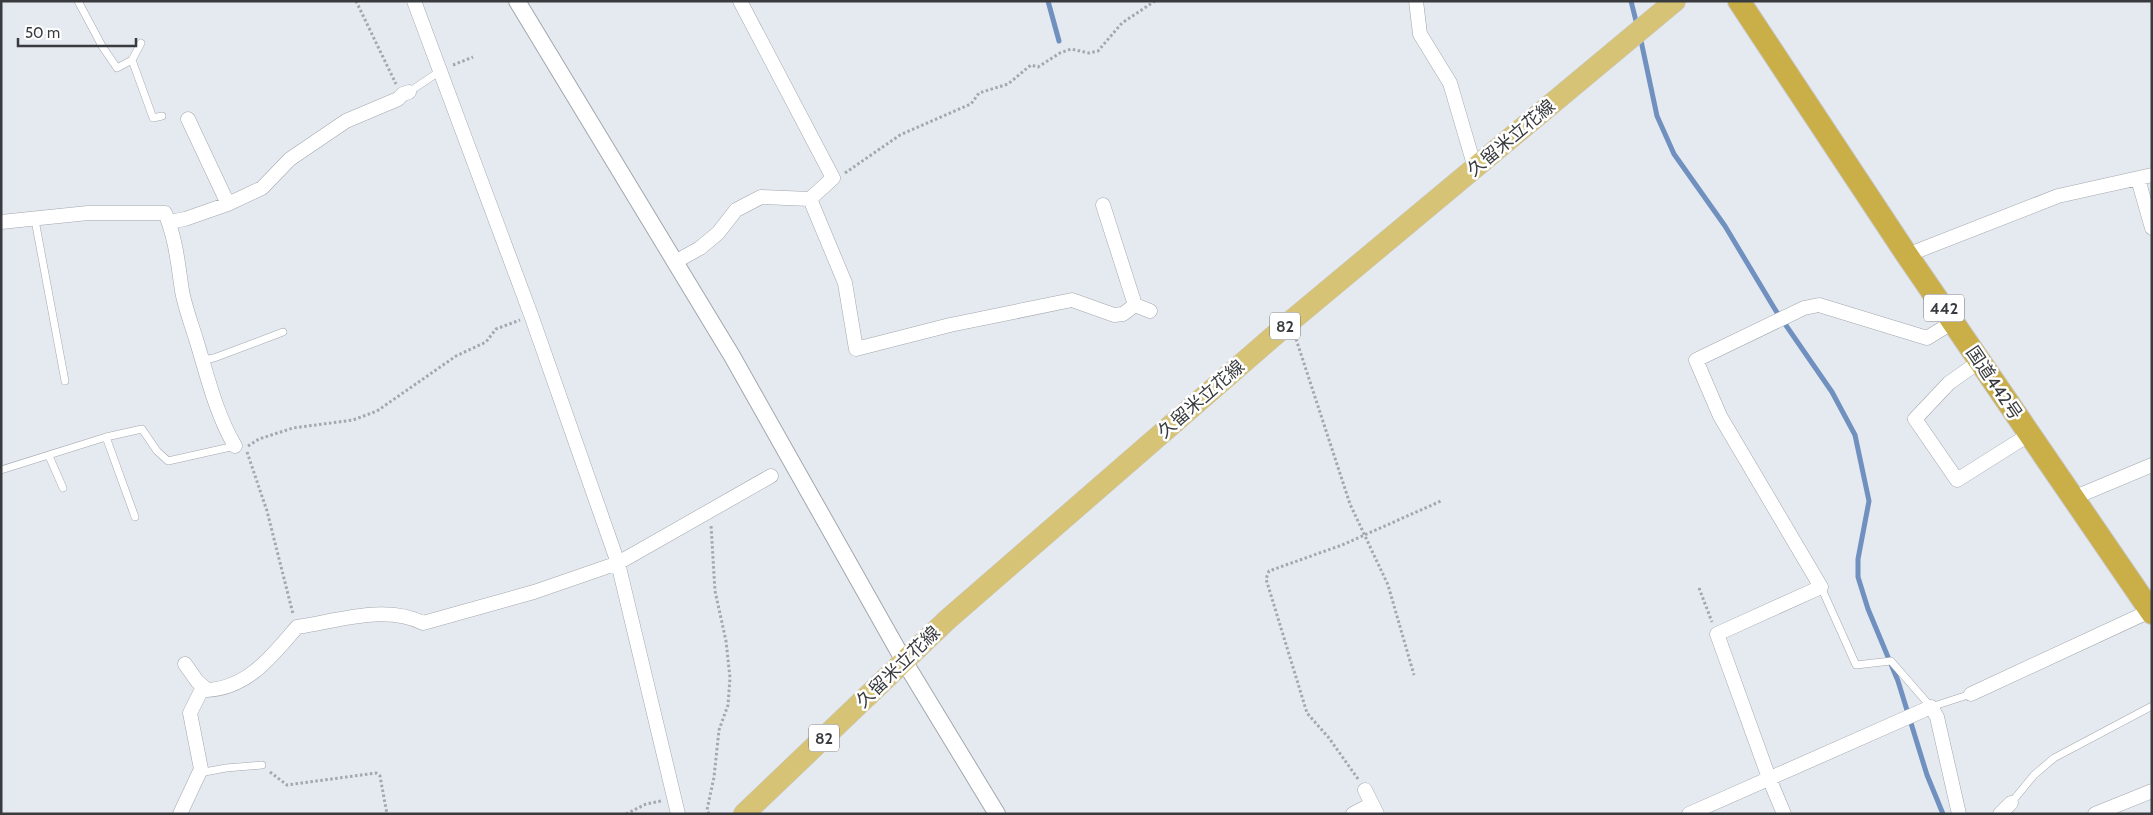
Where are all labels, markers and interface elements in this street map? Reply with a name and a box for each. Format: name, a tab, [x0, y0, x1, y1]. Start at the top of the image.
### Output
scale bar	[18, 15, 135, 47]
text: 50 m	[25, 24, 60, 42]
street label: 久留米立花線	[1463, 95, 1559, 181]
road number: 442	[1924, 294, 1964, 322]
road number: 82	[1270, 312, 1300, 340]
street label: 国道442号	[1961, 342, 2027, 424]
street label: 久留米立花線	[1153, 355, 1249, 443]
street label: 久留米立花線	[852, 622, 944, 712]
road number: 82	[809, 724, 839, 751]

